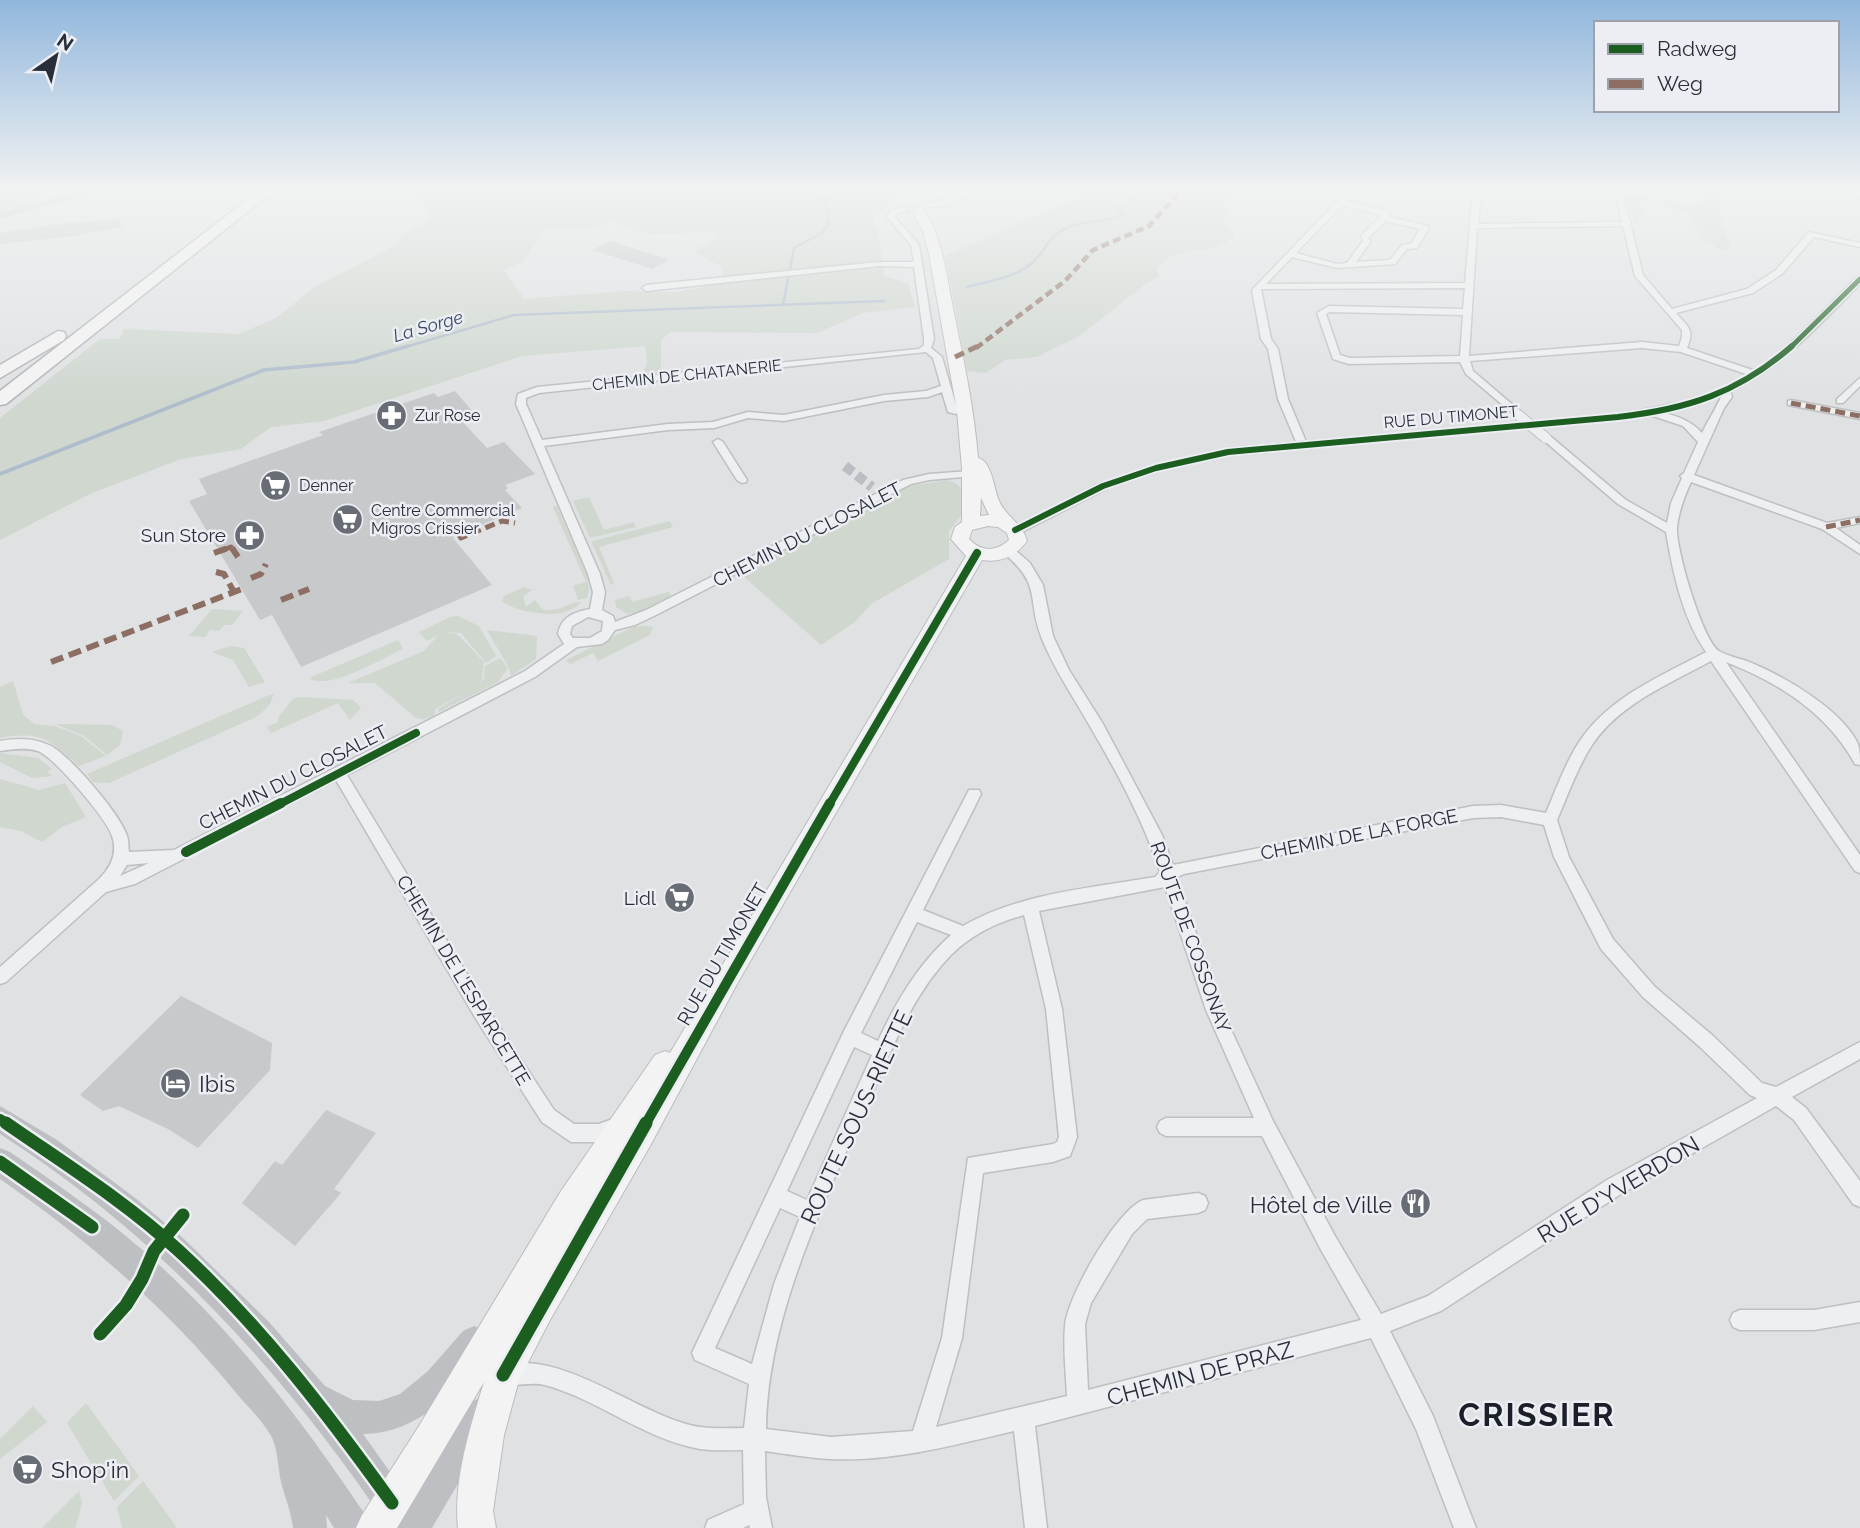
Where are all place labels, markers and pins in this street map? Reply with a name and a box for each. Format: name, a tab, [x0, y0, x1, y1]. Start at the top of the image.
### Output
pharmacy icon: Zur Rose	[375, 398, 409, 432]
place label: Zur Rose	[415, 406, 481, 425]
supermarket icon: Denner	[259, 468, 293, 502]
place label: Denner	[299, 476, 354, 495]
place label: Centre Commercial Migros Crissier	[371, 501, 515, 538]
supermarket icon: Centre Commercial Migros Crissier	[331, 502, 365, 536]
pharmacy icon: Sun Store	[232, 518, 266, 552]
place label: Sun Store	[141, 524, 226, 546]
supermarket icon: Lidl	[662, 881, 696, 915]
place label: Lidl	[624, 887, 657, 909]
hotel icon: Ibis	[159, 1066, 193, 1100]
place label: Ibis	[199, 1070, 235, 1097]
restaurant icon: Hôtel de Ville	[1398, 1187, 1432, 1221]
place label: Hôtel de Ville	[1250, 1191, 1392, 1218]
supermarket icon: Shop'in	[11, 1452, 45, 1486]
place label: Shop'in	[51, 1456, 129, 1483]

